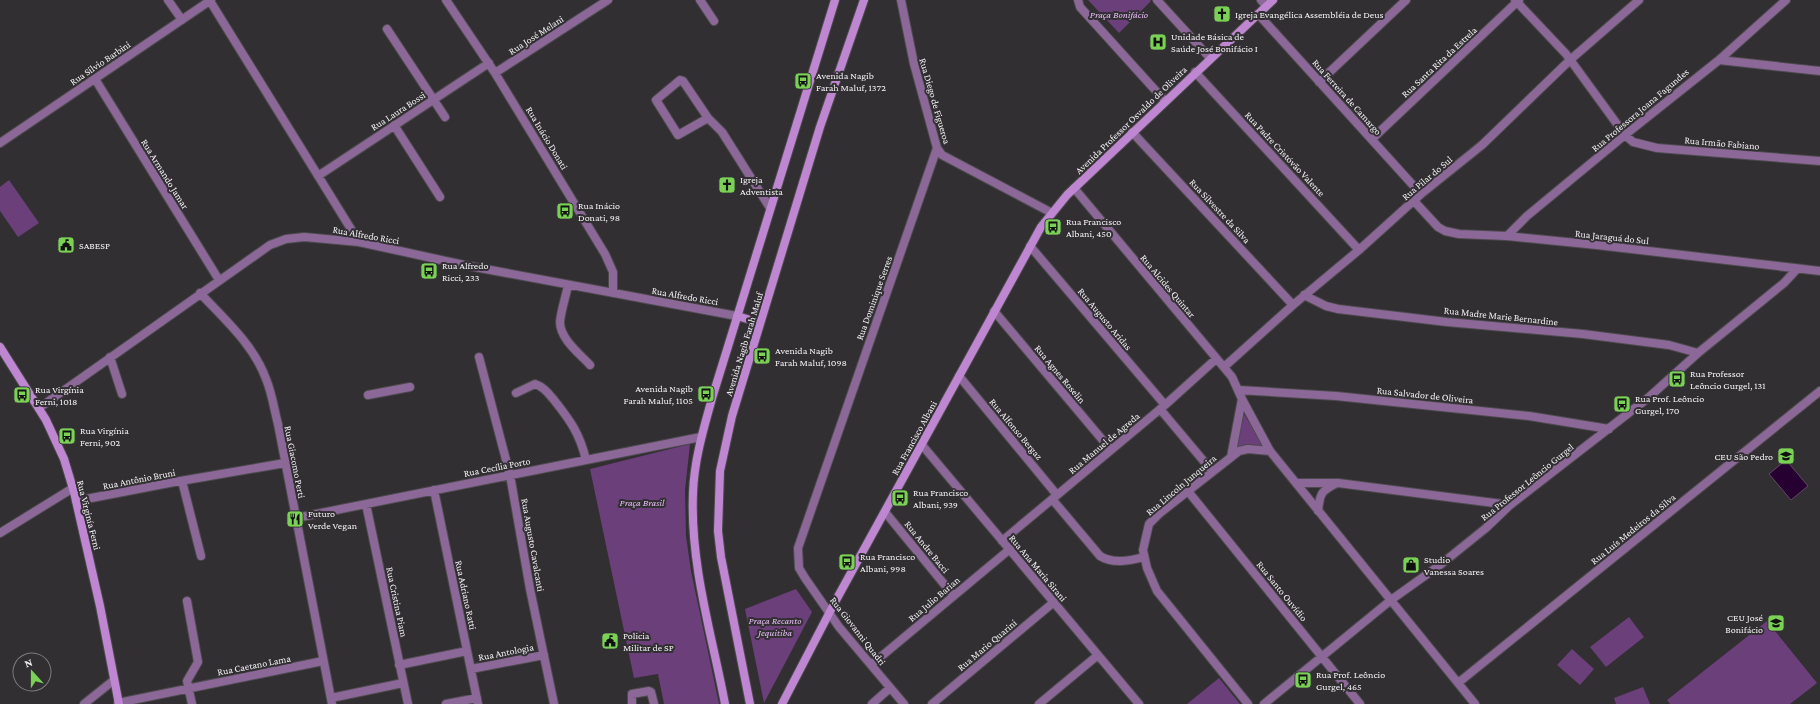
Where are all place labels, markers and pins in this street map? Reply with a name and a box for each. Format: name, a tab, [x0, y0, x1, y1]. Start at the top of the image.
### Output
church icon: Igreja Evangélica Assembléia de Deus	[1212, 4, 1232, 24]
place label: Igreja Evangélica Assembléia de Deus	[1235, 9, 1384, 21]
place label: Unidade Básica de Saúde José Bonifácio I	[1171, 31, 1258, 54]
hospital icon: Unidade Básica de Saúde José Bonifácio I	[1148, 32, 1168, 52]
place label: Avenida Nagib Farah Maluf, 1372	[816, 70, 886, 93]
bus stop icon: Avenida Nagib Farah Maluf, 1372	[793, 71, 813, 91]
place label: Igreja Adventista	[740, 174, 783, 197]
church icon: Igreja Adventista	[717, 175, 737, 195]
place label: Rua Inácio Donati, 98	[578, 200, 620, 223]
bus stop icon: Rua Inácio Donati, 98	[555, 201, 575, 221]
place label: Rua Francisco Albani, 450	[1066, 216, 1121, 239]
bus stop icon: Rua Francisco Albani, 450	[1043, 217, 1063, 237]
public building icon: SABESP	[56, 235, 76, 255]
place label: SABESP	[79, 240, 110, 251]
place label: Rua Alfredo Ricci, 233	[442, 260, 488, 283]
bus stop icon: Rua Alfredo Ricci, 233	[419, 261, 439, 281]
place label: Avenida Nagib Farah Maluf, 1098	[775, 345, 847, 368]
bus stop icon: Avenida Nagib Farah Maluf, 1098	[752, 346, 772, 366]
place label: Rua Professor Leôncio Gurgel, 131	[1690, 368, 1766, 391]
bus stop icon: Rua Professor Leôncio Gurgel, 131	[1667, 369, 1687, 389]
place label: Avenida Nagib Farah Maluf, 1105	[623, 383, 693, 406]
place label: Rua Virgínia Ferni, 1018	[35, 384, 84, 407]
bus stop icon: Avenida Nagib Farah Maluf, 1105	[696, 384, 716, 404]
bus stop icon: Rua Virgínia Ferni, 1018	[12, 385, 32, 405]
place label: Rua Prof. Leôncio Gurgel, 170	[1635, 393, 1704, 416]
bus stop icon: Rua Prof. Leôncio Gurgel, 170	[1612, 394, 1632, 414]
place label: Rua Virgínia Ferni, 902	[80, 425, 129, 448]
bus stop icon: Rua Virgínia Ferni, 902	[57, 426, 77, 446]
school or university icon: CEU São Pedro	[1776, 446, 1796, 466]
place label: CEU São Pedro	[1714, 451, 1773, 462]
place label: Rua Francisco Albani, 939	[913, 487, 968, 510]
bus stop icon: Rua Francisco Albani, 939	[890, 488, 910, 508]
place label: Futuro Verde Vegan	[308, 508, 358, 531]
restaurant icon: Futuro Verde Vegan	[285, 509, 305, 529]
place label: Rua Francisco Albani, 998	[860, 551, 915, 574]
bus stop icon: Rua Francisco Albani, 998	[837, 552, 857, 572]
place label: Studio Vanessa Soares	[1424, 554, 1484, 577]
shop icon: Studio Vanessa Soares	[1401, 555, 1421, 575]
place label: CEU José Bonifácio	[1725, 612, 1764, 635]
school or university icon: CEU José Bonifácio	[1766, 613, 1786, 633]
place label: Policia Militar de SP	[623, 630, 674, 653]
public building icon: Policia Militar de SP	[600, 631, 620, 651]
place label: Rua Prof. Leôncio Gurgel, 465	[1316, 669, 1385, 692]
bus stop icon: Rua Prof. Leôncio Gurgel, 465	[1293, 670, 1313, 690]

